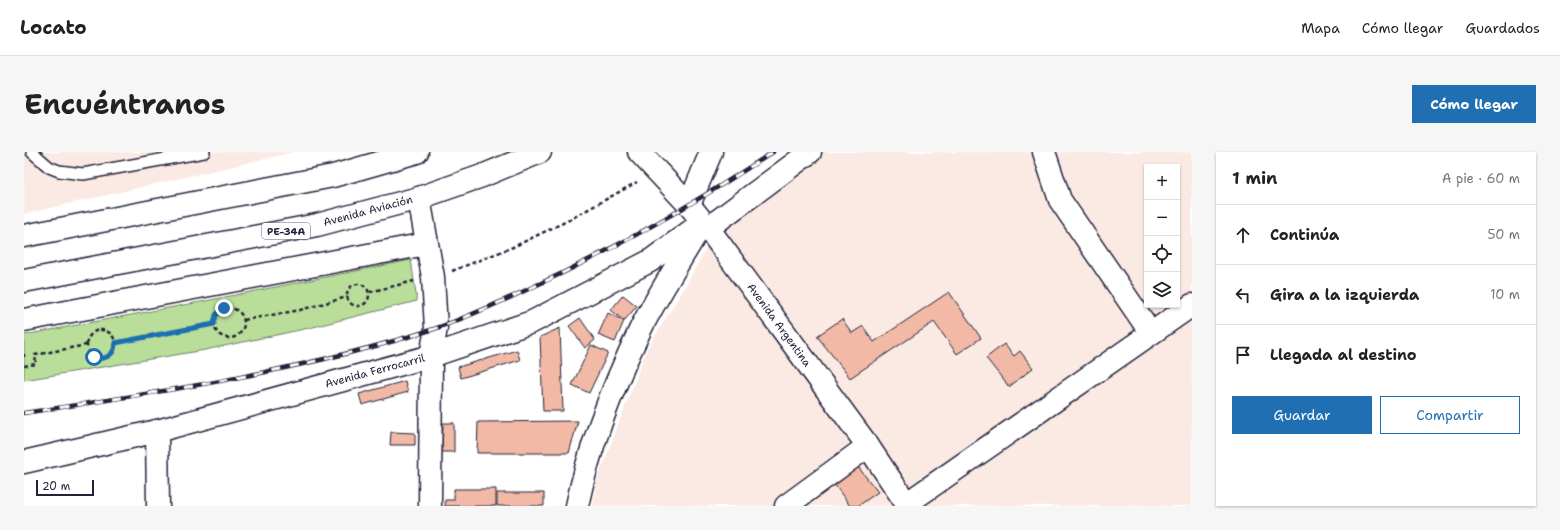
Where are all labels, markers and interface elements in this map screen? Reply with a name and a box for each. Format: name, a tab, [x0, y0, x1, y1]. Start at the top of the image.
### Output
text: Locato	[20, 15, 87, 40]
text: Mapa	[1301, 19, 1340, 37]
text: Cómo llegar	[1362, 19, 1443, 37]
text: Guardados	[1465, 19, 1540, 37]
text: Encuéntranos	[24, 85, 226, 123]
button: Cómo llegar	[1412, 85, 1536, 123]
map controls	[1144, 164, 1180, 308]
button: +	[1144, 164, 1180, 200]
text: 1 min	[1232, 167, 1277, 189]
text: A pie · 60 m	[1442, 170, 1520, 187]
street label: Avenida Aviación	[322, 192, 414, 230]
button: −	[1144, 200, 1180, 236]
road number: PE-34A	[262, 223, 310, 239]
icon: ahead	[1232, 224, 1254, 246]
text: Continúa	[1270, 225, 1339, 245]
text: 50 m	[1487, 226, 1520, 243]
button: locate	[1144, 236, 1180, 272]
button: layers	[1144, 272, 1180, 308]
street label: Avenida Argentina	[744, 280, 815, 370]
icon: left	[1232, 284, 1254, 306]
text: Gira a la izquierda	[1270, 285, 1419, 305]
text: 10 m	[1490, 286, 1520, 303]
route end	[215, 299, 233, 317]
icon: arrive	[1232, 344, 1254, 366]
text: Llegada al destino	[1270, 345, 1417, 365]
route start	[85, 348, 103, 366]
street label: Avenida Ferrocarril	[323, 350, 427, 392]
button: Guardar	[1232, 396, 1372, 434]
button: Compartir	[1380, 396, 1520, 434]
scale bar	[36, 478, 94, 497]
text: 20 m	[42, 479, 70, 494]

